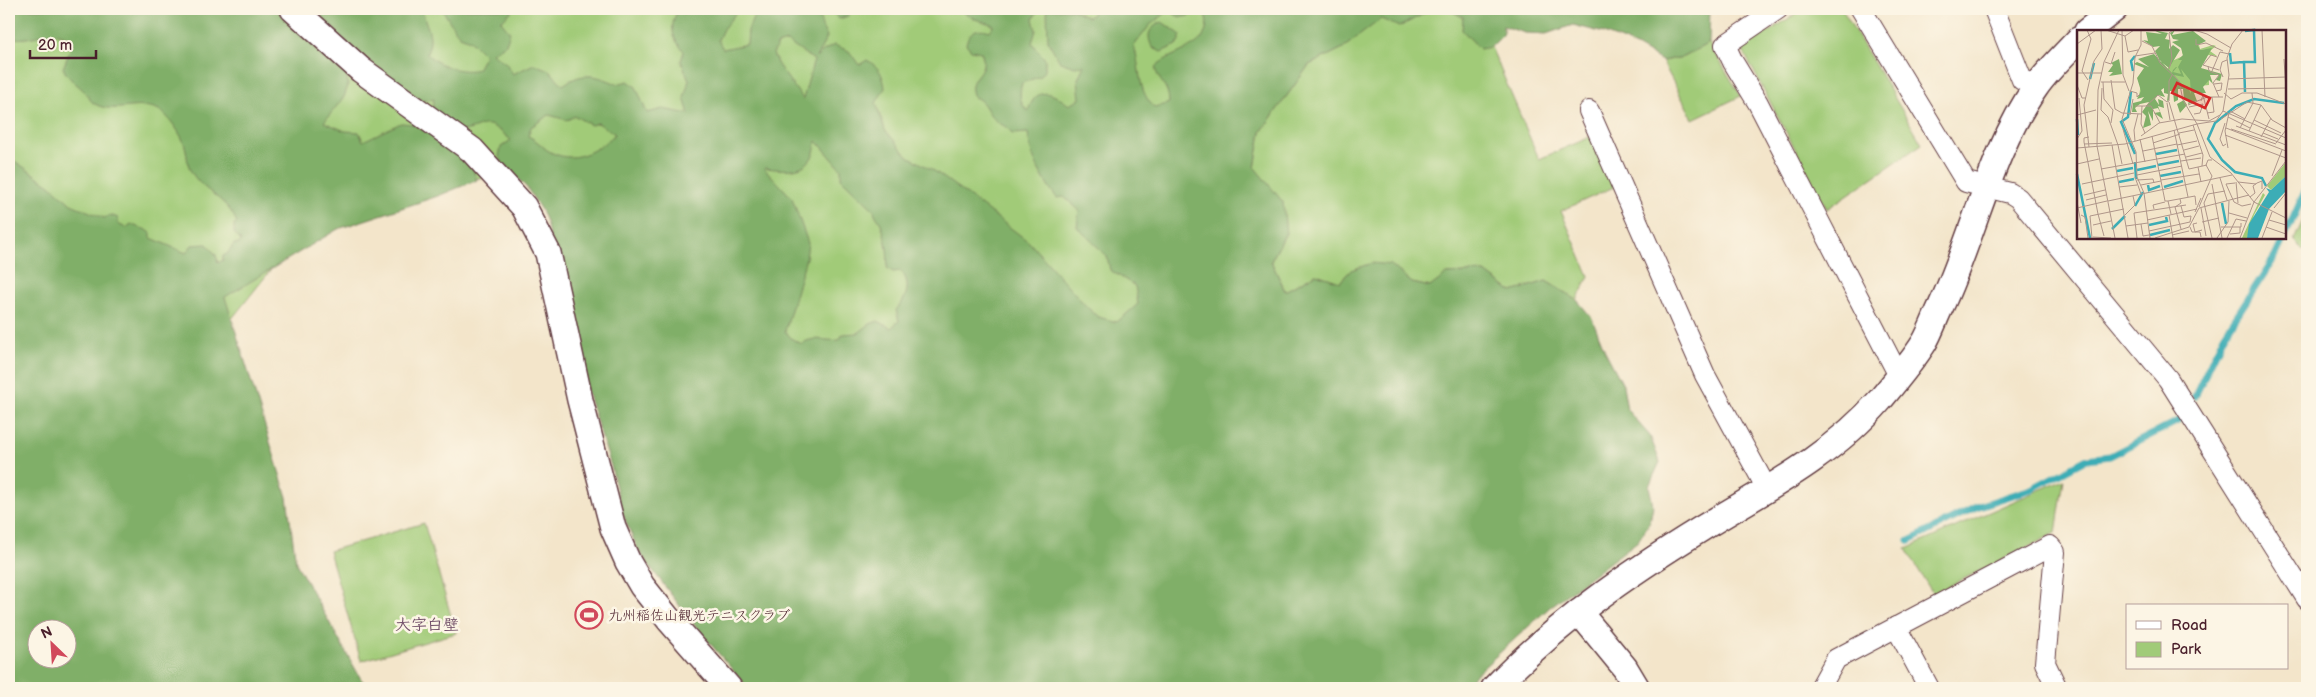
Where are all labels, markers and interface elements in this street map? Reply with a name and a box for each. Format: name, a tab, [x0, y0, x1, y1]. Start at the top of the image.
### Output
scale bar	[30, 28, 96, 60]
inset map	[2077, 30, 2286, 239]
text: 20 m	[38, 36, 72, 55]
sports icon: 九州稲佐山観光テニスクラブ	[574, 600, 604, 630]
legend	[2126, 604, 2288, 670]
place label: 九州稲佐山観光テニスクラブ	[608, 607, 790, 624]
district label: 大字白壁	[395, 616, 459, 635]
text: Road	[2171, 616, 2207, 635]
north arrow	[28, 620, 78, 670]
text: N	[38, 623, 55, 643]
text: Park	[2171, 640, 2202, 659]

